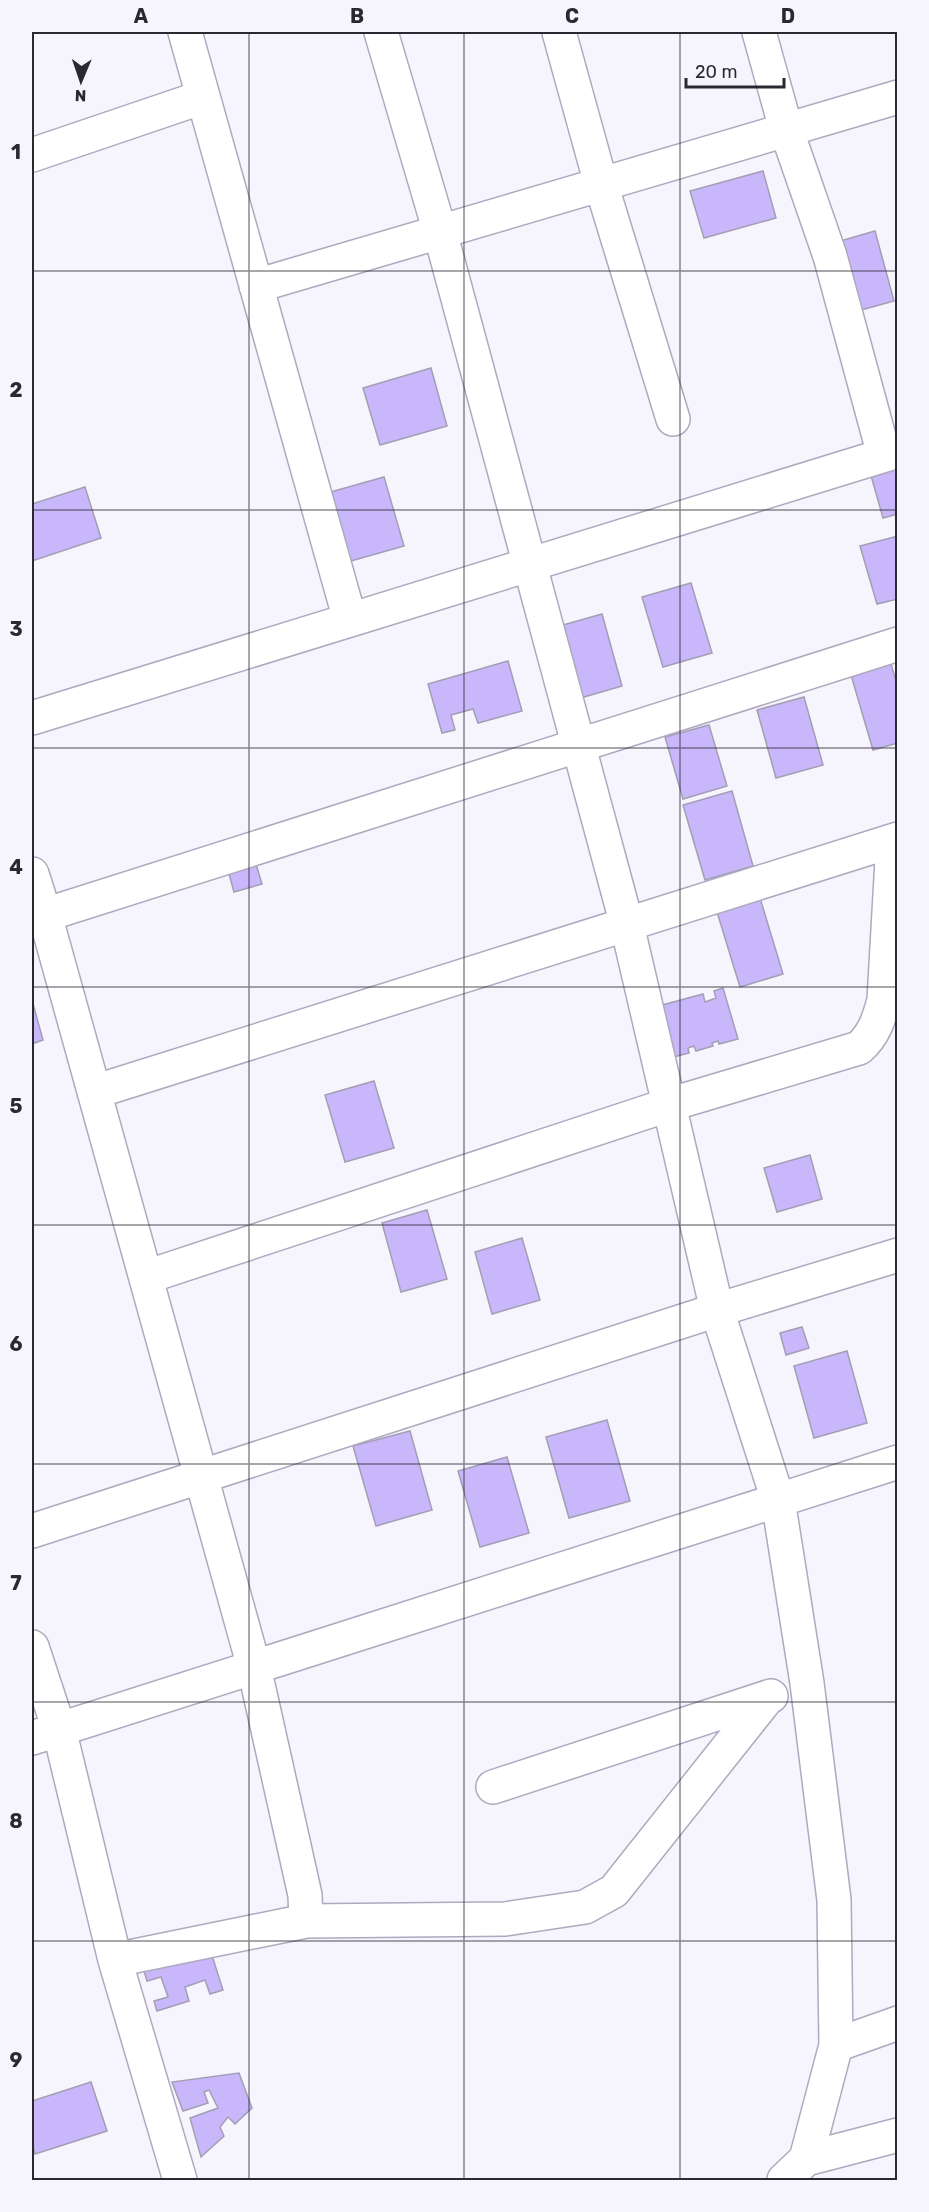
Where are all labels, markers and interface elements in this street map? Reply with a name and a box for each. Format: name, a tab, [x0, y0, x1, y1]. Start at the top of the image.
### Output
text: A	[134, 4, 149, 28]
text: B	[350, 4, 364, 28]
text: C	[565, 4, 579, 28]
text: D	[781, 4, 795, 28]
north arrow	[51, 51, 111, 111]
scale bar	[686, 51, 784, 89]
text: 20 m	[695, 61, 737, 83]
text: N	[74, 86, 87, 105]
text: 1	[11, 140, 21, 164]
text: 2	[10, 378, 23, 402]
text: 3	[9, 617, 23, 641]
text: 4	[9, 855, 23, 879]
text: 5	[10, 1094, 23, 1118]
text: 6	[9, 1332, 23, 1356]
text: 7	[10, 1571, 22, 1595]
text: 8	[9, 1809, 23, 1833]
text: 9	[10, 2048, 23, 2072]

